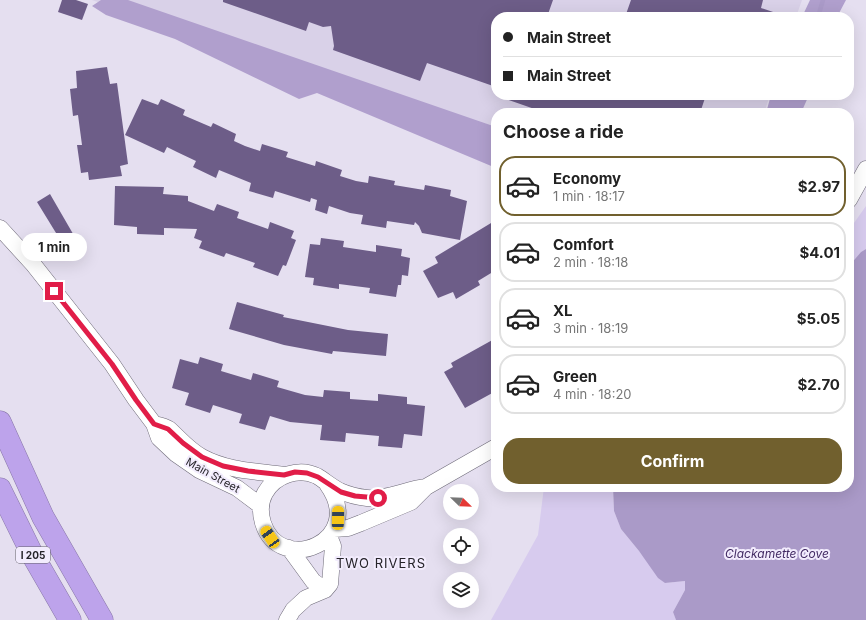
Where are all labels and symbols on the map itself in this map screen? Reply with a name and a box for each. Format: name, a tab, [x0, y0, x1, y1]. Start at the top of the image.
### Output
callout: 1 min	[21, 233, 87, 261]
route end	[45, 282, 63, 300]
street label: Main Street	[184, 454, 243, 496]
north arrow	[443, 484, 479, 520]
route start	[369, 489, 387, 507]
car	[332, 506, 344, 530]
car	[258, 524, 282, 550]
water label: Clackamette Cove	[725, 546, 829, 561]
road number: I 205	[16, 547, 50, 563]
district label: TWO RIVERS	[336, 555, 426, 571]

